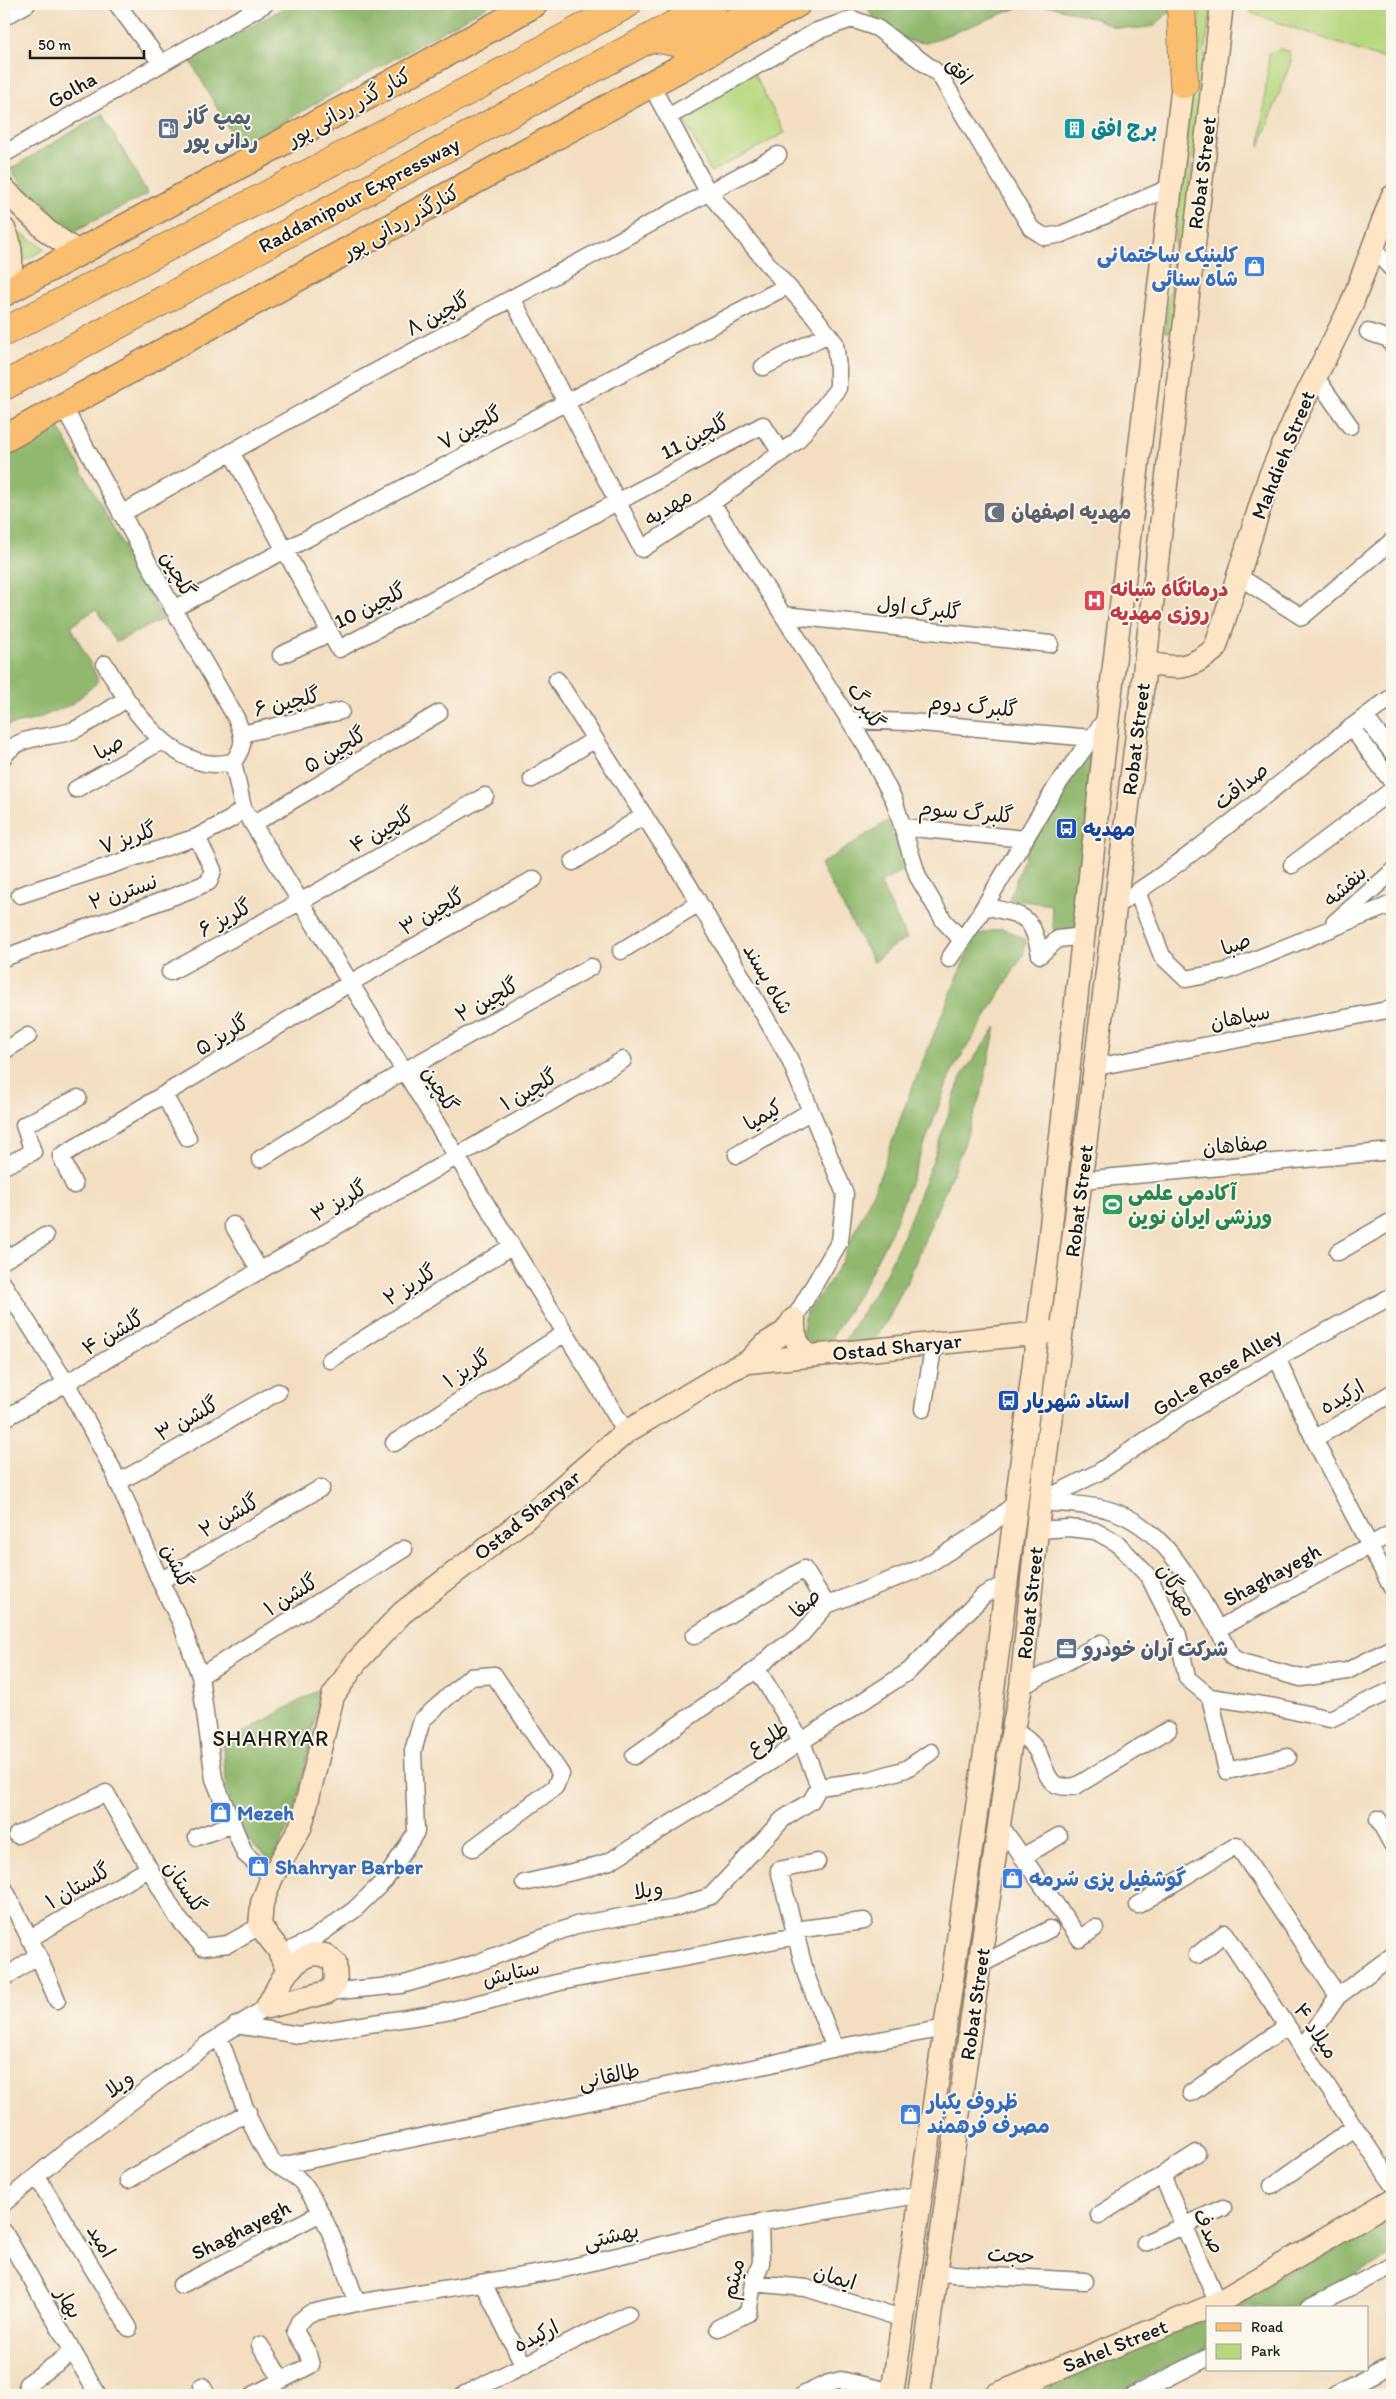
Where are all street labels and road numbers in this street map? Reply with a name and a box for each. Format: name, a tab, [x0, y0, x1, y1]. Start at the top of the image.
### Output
street label: افق	[941, 52, 978, 90]
street label: کنار گذر ردانی پور	[280, 62, 416, 154]
street label: Golha	[43, 66, 101, 113]
street label: Robat Street	[1182, 115, 1221, 231]
street label: Raddanipour Expressway	[254, 131, 464, 258]
street label: کنارگذر ردانی پور	[336, 179, 465, 267]
street label: گلچین ۸	[401, 286, 475, 342]
street label: Mahdieh Street	[1245, 387, 1320, 523]
street label: گلچین ۷	[433, 400, 507, 456]
street label: گلچین 11	[656, 409, 734, 465]
street label: مهدیه	[639, 482, 696, 531]
street label: گلچین	[155, 546, 201, 602]
street label: گلچین 10	[330, 577, 410, 635]
street label: گلبرگ اول	[876, 591, 962, 625]
street label: گلبرگ	[842, 678, 890, 734]
street label: Robat Street	[1116, 681, 1155, 797]
street label: گلچین ۶	[251, 682, 323, 722]
street label: گلبرگ دوم	[927, 689, 1019, 726]
street label: گلچین ۵	[299, 721, 371, 779]
street label: صبا	[90, 728, 128, 766]
street label: صداقت	[1208, 757, 1273, 815]
street label: گلبرگ سوم	[917, 795, 1015, 832]
street label: گلچین ۴	[345, 801, 419, 859]
street label: گلریز ۷	[96, 816, 160, 859]
street label: بنفشه	[1318, 860, 1372, 912]
street label: نسترن ۲	[85, 868, 161, 915]
street label: گلچین ۳	[394, 883, 470, 941]
street label: گلریز ۶	[194, 893, 256, 942]
street label: صبا	[1217, 927, 1255, 961]
street label: شاه پسند	[737, 939, 799, 1019]
street label: گلچین ۲	[451, 972, 523, 1028]
street label: سپاهان	[1208, 998, 1272, 1036]
street label: گلریز ۵	[190, 1009, 253, 1060]
street label: گلچین	[416, 1061, 464, 1117]
street label: گلچین ۱	[496, 1063, 562, 1117]
street label: کیمیا	[739, 1093, 786, 1136]
street label: صفاهان	[1201, 1129, 1269, 1160]
street label: Robat Street	[1059, 1143, 1098, 1259]
street label: گلریز ۳	[306, 1174, 372, 1227]
street label: گلریز ۲	[378, 1258, 441, 1311]
street label: گلشن ۴	[77, 1305, 148, 1360]
street label: Gol-e Rose Alley	[1148, 1322, 1286, 1421]
street label: Ostad Sharyar	[831, 1327, 964, 1366]
street label: گلریز ۱	[438, 1344, 495, 1393]
street label: ارکیده	[1315, 1374, 1368, 1419]
street label: گلشن ۳	[151, 1391, 223, 1446]
street label: Ostad Sharyar	[468, 1464, 586, 1565]
street label: گلشن ۲	[194, 1488, 264, 1543]
street label: Shaghayegh	[1218, 1537, 1325, 1612]
street label: گلشن	[156, 1539, 199, 1592]
street label: Robat Street	[1011, 1545, 1048, 1661]
street label: مهرگان	[1152, 1559, 1203, 1621]
street label: گلشن ۱	[259, 1568, 323, 1621]
street label: صفا	[784, 1582, 825, 1623]
street label: طلوع	[742, 1715, 795, 1763]
street label: گلستان	[159, 1855, 212, 1918]
street label: گلستان ۱	[41, 1857, 115, 1914]
street label: ویلا	[631, 1875, 665, 1904]
street label: Robat Street	[954, 1946, 995, 2062]
street label: ستایش	[479, 1953, 542, 1992]
street label: میلاد ۴	[1289, 1998, 1344, 2064]
street label: طالقانی	[576, 2057, 642, 2096]
street label: ویلا	[99, 2065, 138, 2103]
street label: Shaghayegh	[187, 2194, 295, 2265]
street label: صدف	[1188, 2204, 1230, 2257]
street label: بهشتی	[580, 2217, 642, 2256]
street label: امید	[82, 2220, 121, 2262]
street label: حجت	[986, 2241, 1036, 2268]
street label: میثم	[716, 2256, 753, 2303]
street label: ایمان	[811, 2258, 860, 2295]
street label: بهار	[49, 2281, 88, 2323]
street label: Sahel Street	[1059, 2313, 1171, 2378]
street label: ارکیده	[509, 2314, 562, 2357]

